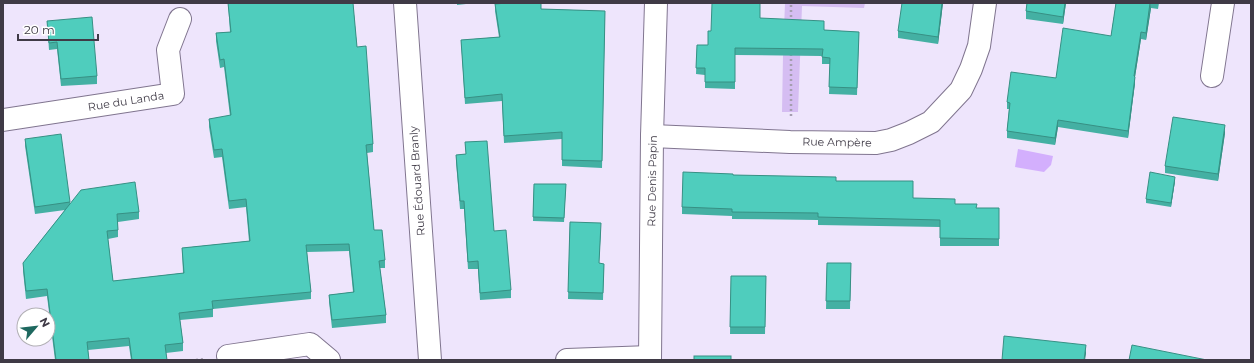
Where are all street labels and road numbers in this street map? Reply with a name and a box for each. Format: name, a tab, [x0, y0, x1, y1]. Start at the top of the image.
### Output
street label: Rue du Landa	[87, 88, 165, 114]
street label: Rue Édouard Branly	[406, 126, 428, 236]
street label: Rue Ampère	[802, 134, 872, 150]
street label: Rue Denis Papin	[644, 135, 660, 227]

